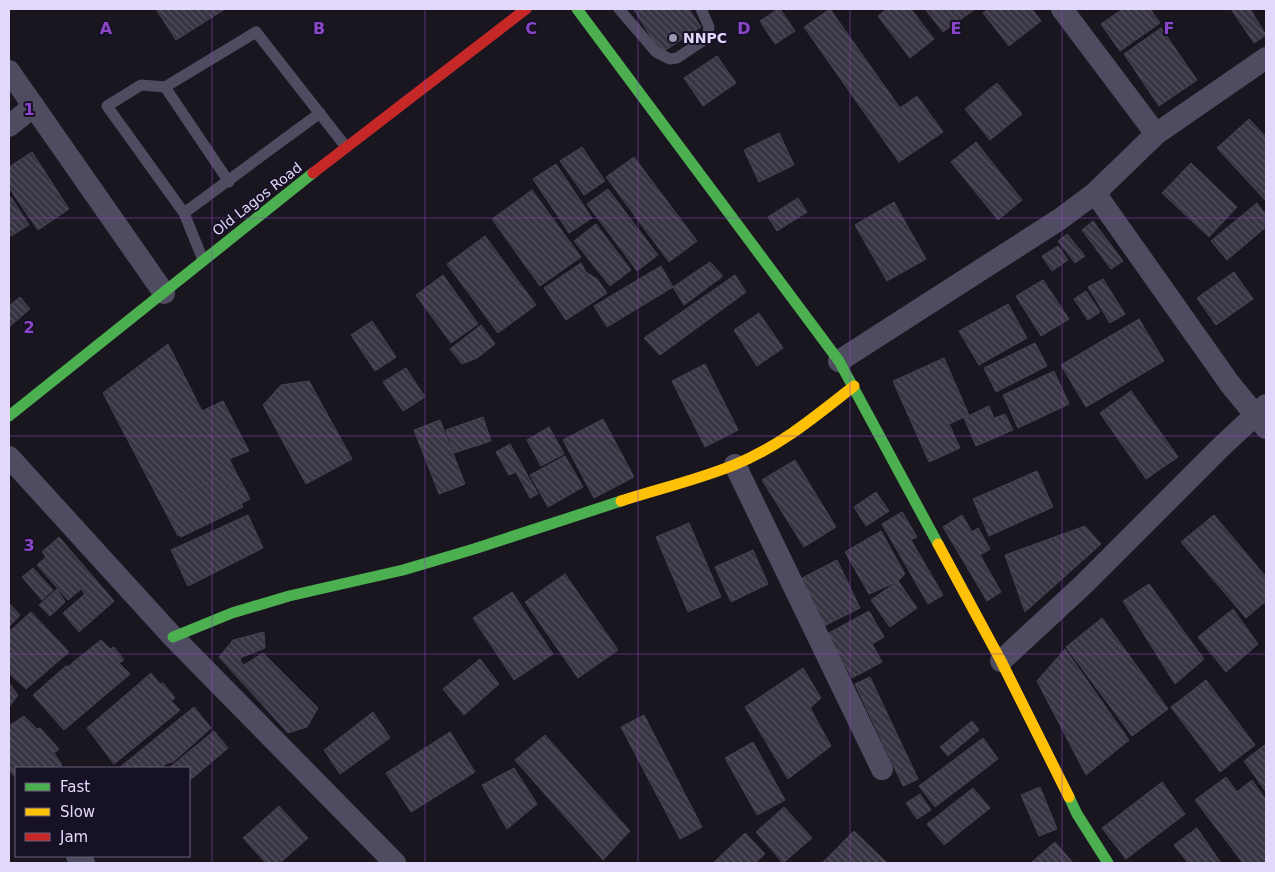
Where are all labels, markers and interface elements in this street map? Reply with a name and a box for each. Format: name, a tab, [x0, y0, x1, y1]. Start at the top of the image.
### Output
text: A	[100, 19, 113, 38]
text: B	[313, 19, 325, 38]
text: C	[525, 19, 537, 38]
text: D	[737, 19, 751, 38]
text: E	[951, 19, 961, 38]
text: F	[1164, 19, 1174, 38]
place label: NNPC	[683, 30, 727, 46]
marker: NNPC	[667, 32, 679, 44]
text: 1	[23, 100, 35, 119]
street label: Old Lagos Road	[209, 159, 305, 239]
text: 2	[23, 318, 35, 337]
text: 3	[23, 536, 35, 555]
legend	[15, 767, 190, 857]
text: Fast	[60, 778, 90, 796]
text: Slow	[60, 803, 95, 821]
text: Jam	[59, 828, 88, 846]

